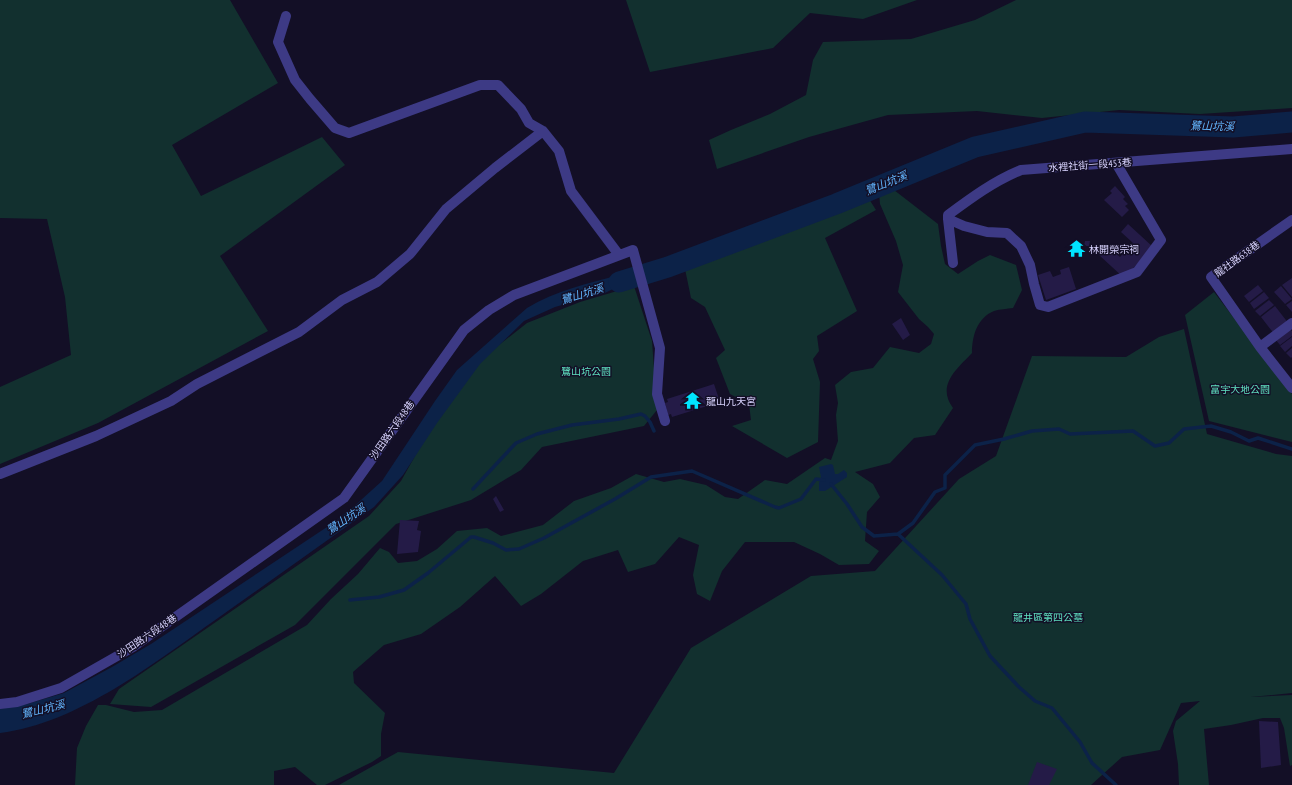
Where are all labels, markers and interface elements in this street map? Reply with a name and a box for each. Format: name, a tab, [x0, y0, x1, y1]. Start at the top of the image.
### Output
water label: 鷺山坑溪	[1190, 119, 1236, 133]
street label: 水裡社街一段453巷	[1048, 156, 1132, 174]
water label: 鷺山坑溪	[863, 168, 911, 198]
street label: 龍社路638巷	[1212, 238, 1262, 280]
temple icon: 林開榮宗祠	[1066, 239, 1086, 259]
place label: 林開榮宗祠	[1089, 243, 1139, 256]
water label: 鷺山坑溪	[559, 280, 607, 307]
park label: 鷺山坑公園	[561, 365, 611, 378]
park label: 富宇大地公園	[1210, 383, 1270, 396]
temple icon: 龍山九天宮	[683, 391, 703, 411]
place label: 龍山九天宮	[706, 395, 756, 408]
street label: 沙田路六段48巷	[367, 398, 417, 462]
water label: 鷺山坑溪	[324, 500, 370, 537]
street label: 沙田路六段48巷	[115, 611, 179, 661]
park label: 龍井區第四公墓	[1013, 611, 1083, 624]
water label: 鷺山坑溪	[20, 696, 68, 721]

